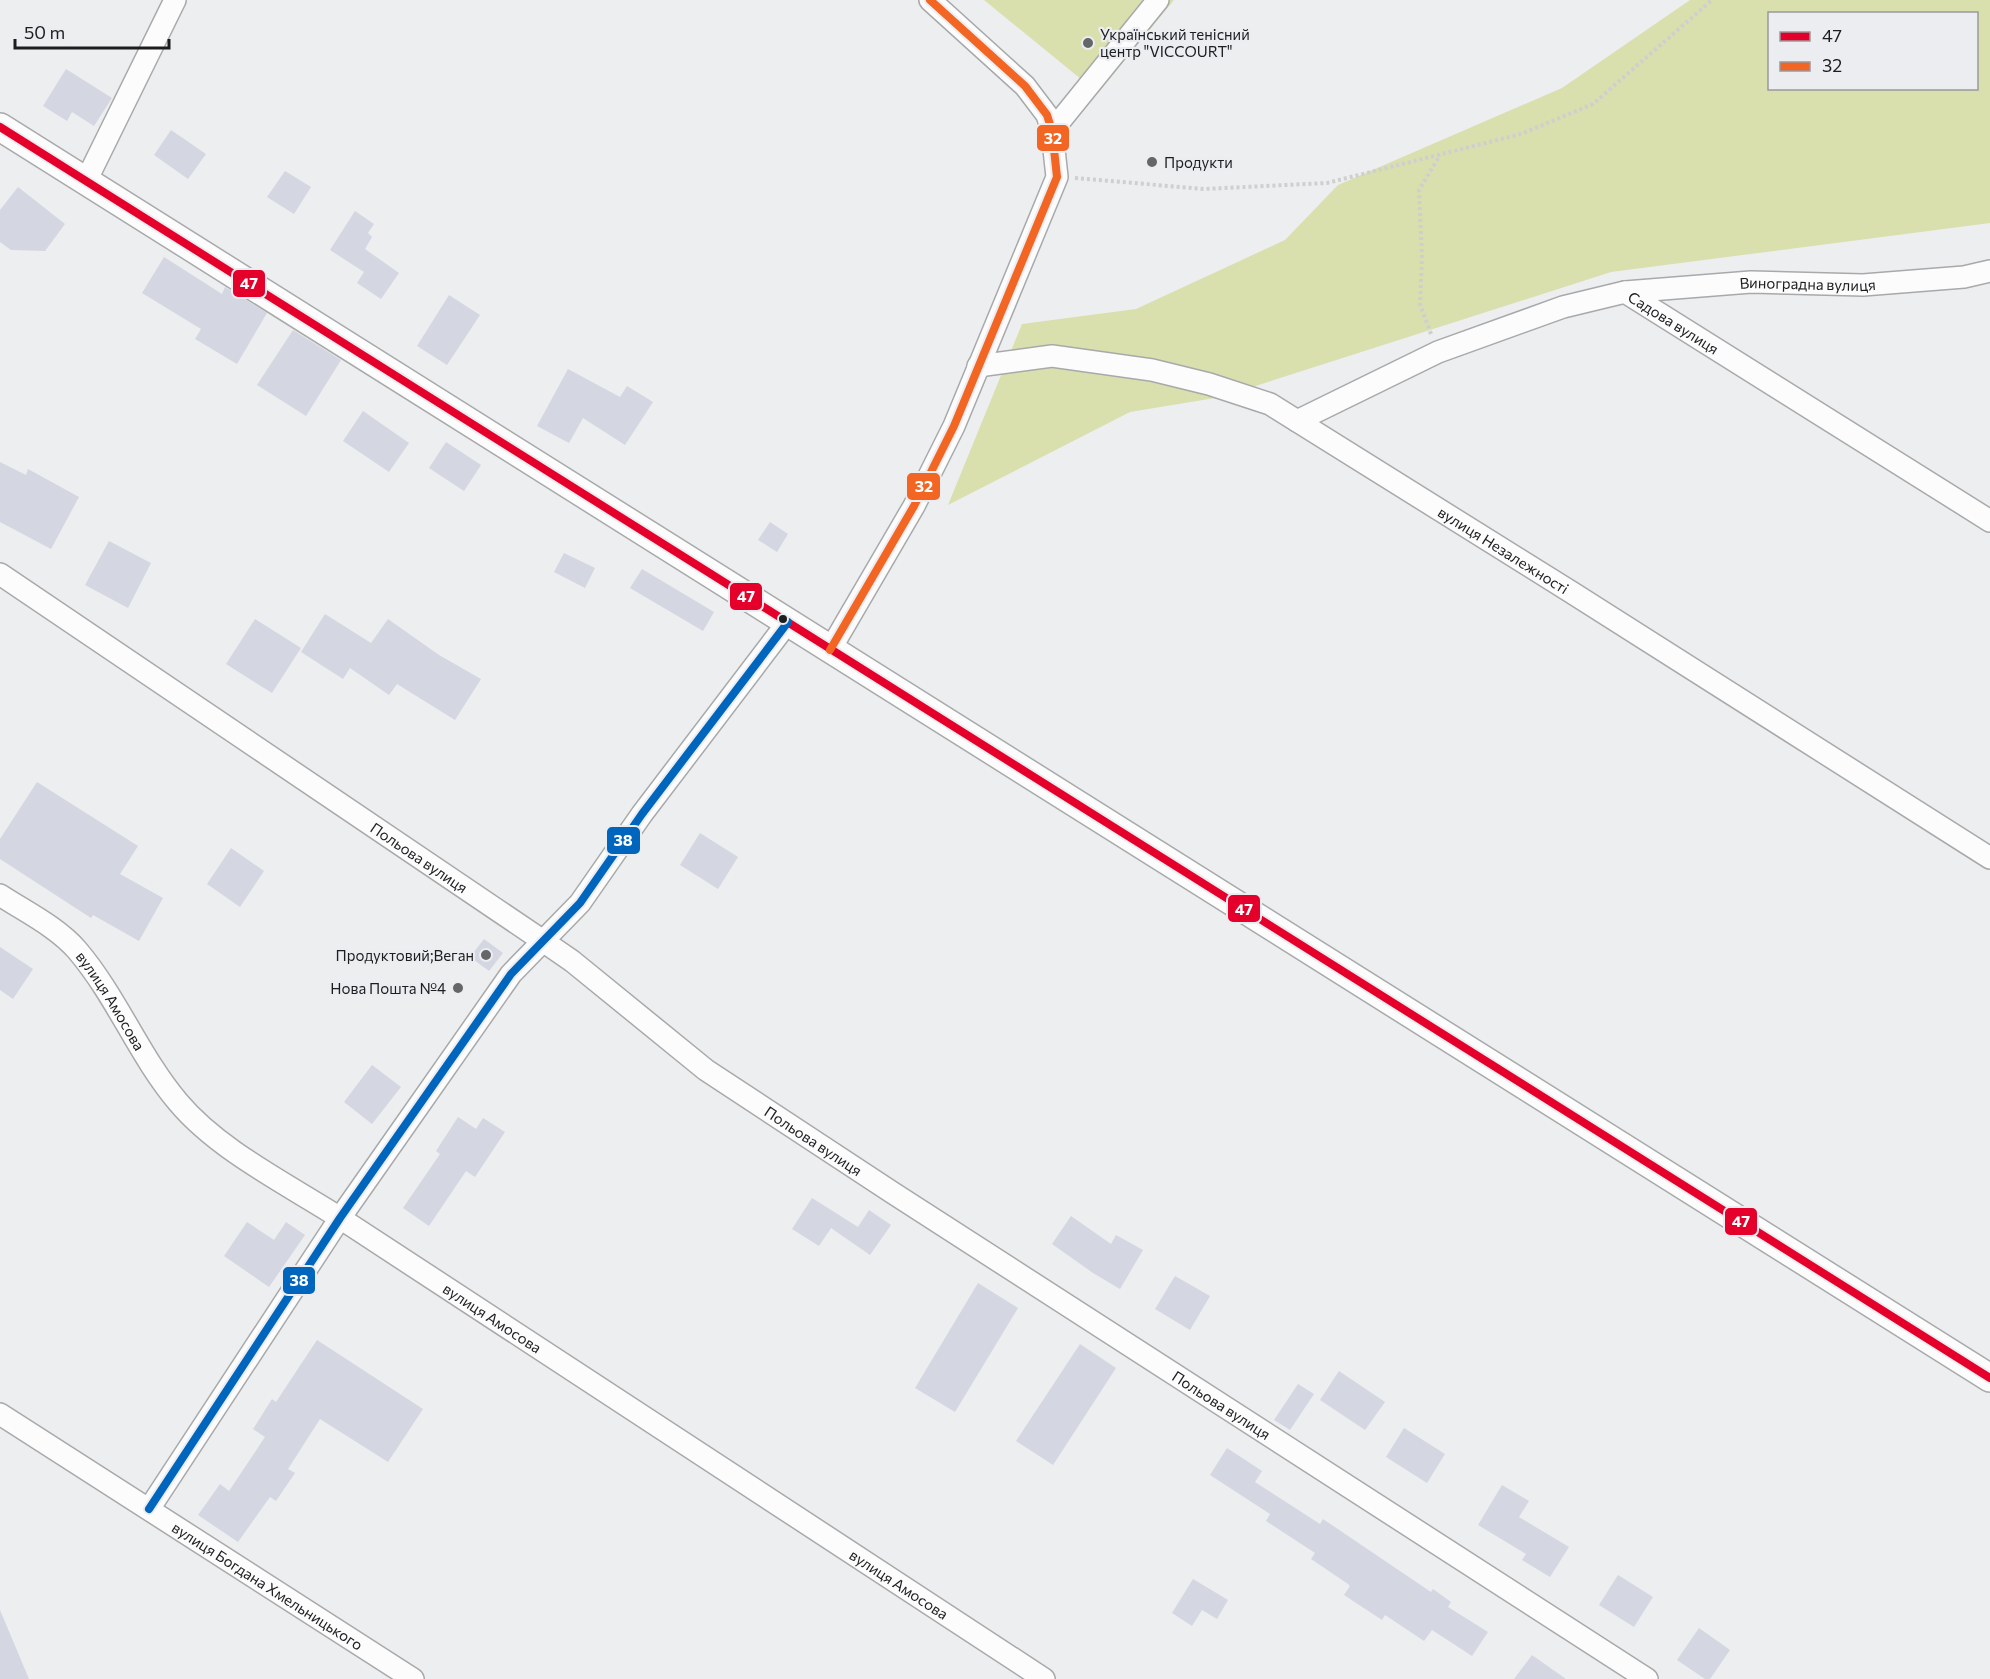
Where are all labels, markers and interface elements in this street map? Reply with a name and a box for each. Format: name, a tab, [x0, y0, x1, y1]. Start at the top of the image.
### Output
scale bar	[15, 12, 170, 50]
legend	[1768, 12, 1978, 90]
text: 50 m	[24, 21, 65, 43]
text: 47	[1822, 24, 1842, 46]
place label: Український тенісний центр "VICCOURT"	[1100, 25, 1250, 60]
marker: Український тенісний центр "VICCOURT"	[1081, 36, 1095, 50]
text: 32	[1822, 54, 1842, 76]
line badge: 32	[1036, 124, 1070, 152]
text: 32	[1044, 128, 1062, 147]
place label: Продукти	[1164, 153, 1233, 171]
marker: Продукти	[1145, 155, 1159, 169]
line badge: 47	[232, 269, 266, 298]
text: 47	[240, 273, 258, 292]
street label: Виноградна вулиця	[1739, 273, 1876, 294]
street label: Садова вулиця	[1625, 287, 1722, 358]
line badge: 32	[906, 472, 941, 501]
text: 32	[915, 476, 933, 495]
street label: вулиця Незалежності	[1435, 502, 1572, 597]
line badge: 47	[729, 582, 763, 611]
text: 47	[737, 586, 755, 605]
unlabelled marker	[777, 613, 789, 625]
street label: Польова вулиця	[367, 818, 471, 896]
line badge: 38	[606, 826, 641, 855]
text: 38	[613, 830, 633, 849]
line badge: 47	[1227, 894, 1261, 923]
text: 47	[1235, 899, 1253, 918]
place label: Продуктовий;Веган	[336, 946, 474, 964]
street label: вулиця Амосова	[73, 947, 149, 1054]
marker: Продуктовий;Веган	[479, 948, 493, 962]
place label: Нова Пошта №4	[330, 979, 446, 997]
marker: Нова Пошта №4	[451, 981, 465, 995]
street label: Польова вулиця	[761, 1102, 866, 1179]
line badge: 47	[1724, 1207, 1758, 1236]
text: 47	[1732, 1211, 1750, 1230]
line badge: 38	[282, 1266, 316, 1295]
text: 38	[289, 1270, 309, 1289]
street label: вулиця Амосова	[440, 1279, 545, 1357]
street label: Польова вулиця	[1169, 1367, 1274, 1443]
street label: вулиця Богдана Хмельницького	[169, 1518, 366, 1654]
street label: вулиця Амосова	[846, 1545, 952, 1623]

